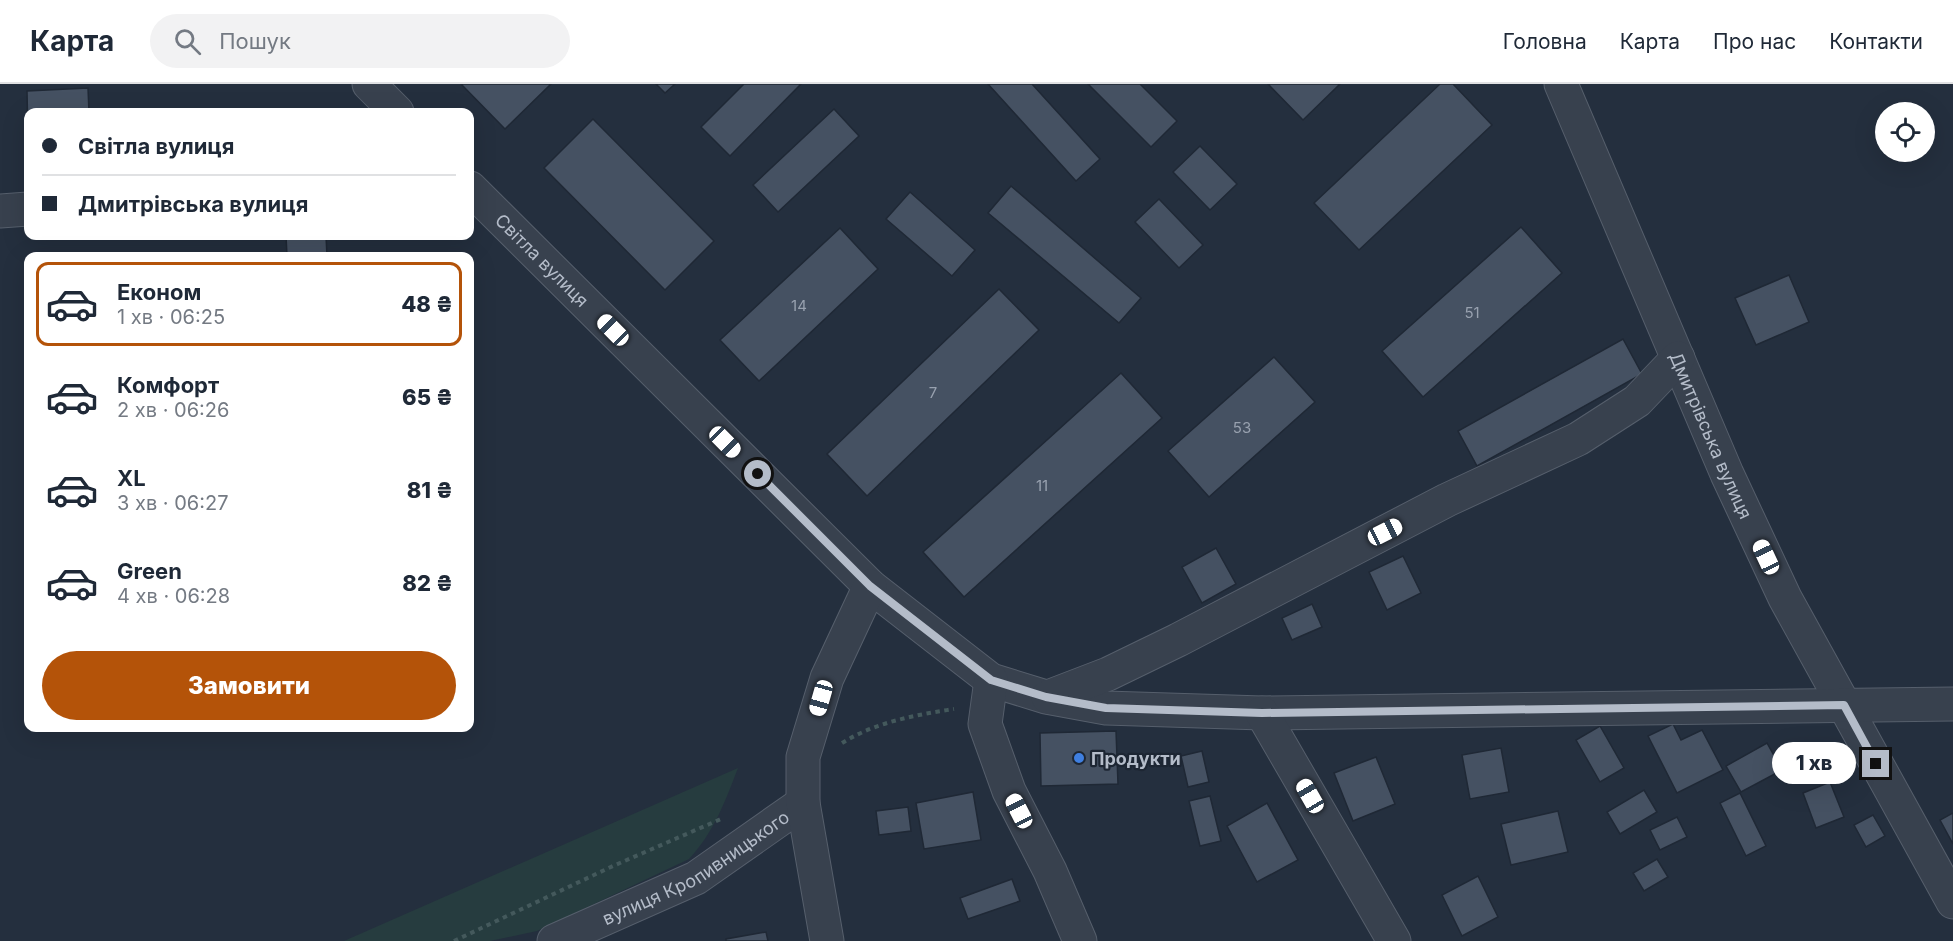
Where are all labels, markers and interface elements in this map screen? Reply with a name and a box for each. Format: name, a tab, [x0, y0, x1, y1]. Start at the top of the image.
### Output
search box	[150, 14, 570, 68]
text: Карта	[30, 24, 114, 58]
icon: search	[171, 25, 204, 58]
text: Пошук	[219, 28, 291, 54]
text: Головна	[1503, 29, 1587, 54]
text: Карта	[1620, 29, 1680, 54]
text: Про нас	[1713, 29, 1796, 54]
text: Контакти	[1829, 29, 1923, 54]
map controls	[1875, 102, 1935, 162]
button: locate	[1875, 102, 1935, 162]
text: Світла вулиця	[78, 133, 235, 159]
text: Дмитрівська вулиця	[78, 191, 308, 217]
street label: Світла вулиця	[491, 209, 593, 311]
icon: car	[45, 277, 99, 331]
text: Економ	[117, 279, 201, 305]
text: 48 ₴	[401, 291, 453, 317]
house number: 14	[791, 296, 807, 315]
house number: 51	[1464, 303, 1480, 322]
text: 1 хв · 06:25	[117, 305, 225, 329]
car	[594, 311, 632, 349]
street label: Дмитрівська вулиця	[1666, 349, 1757, 522]
icon: car	[45, 370, 99, 424]
text: Комфорт	[117, 372, 219, 398]
house number: 7	[929, 383, 937, 402]
text: 65 ₴	[402, 384, 453, 410]
text: 2 хв · 06:26	[117, 398, 229, 422]
house number: 53	[1233, 418, 1251, 437]
car	[706, 423, 744, 461]
route start	[744, 460, 771, 487]
icon: car	[45, 463, 99, 517]
text: XL	[117, 465, 146, 491]
house number: 11	[1036, 476, 1048, 495]
text: 81 ₴	[407, 477, 453, 503]
text: 3 хв · 06:27	[117, 491, 229, 515]
car	[1365, 516, 1405, 548]
car	[1750, 537, 1782, 577]
icon: car	[45, 556, 99, 610]
text: Green	[117, 558, 182, 584]
text: 82 ₴	[402, 570, 453, 596]
text: 4 хв · 06:28	[117, 584, 230, 608]
button: Замовити	[42, 651, 456, 720]
car	[807, 678, 835, 718]
callout: 1 хв	[1771, 743, 1855, 785]
place label: Продукти	[1091, 748, 1181, 769]
route end	[1862, 750, 1889, 777]
marker: Продукти	[1072, 751, 1086, 765]
text: 1 хв	[1796, 751, 1832, 775]
car	[1293, 776, 1327, 816]
car	[1003, 791, 1035, 831]
street label: вулиця Кропивницького	[599, 806, 793, 929]

